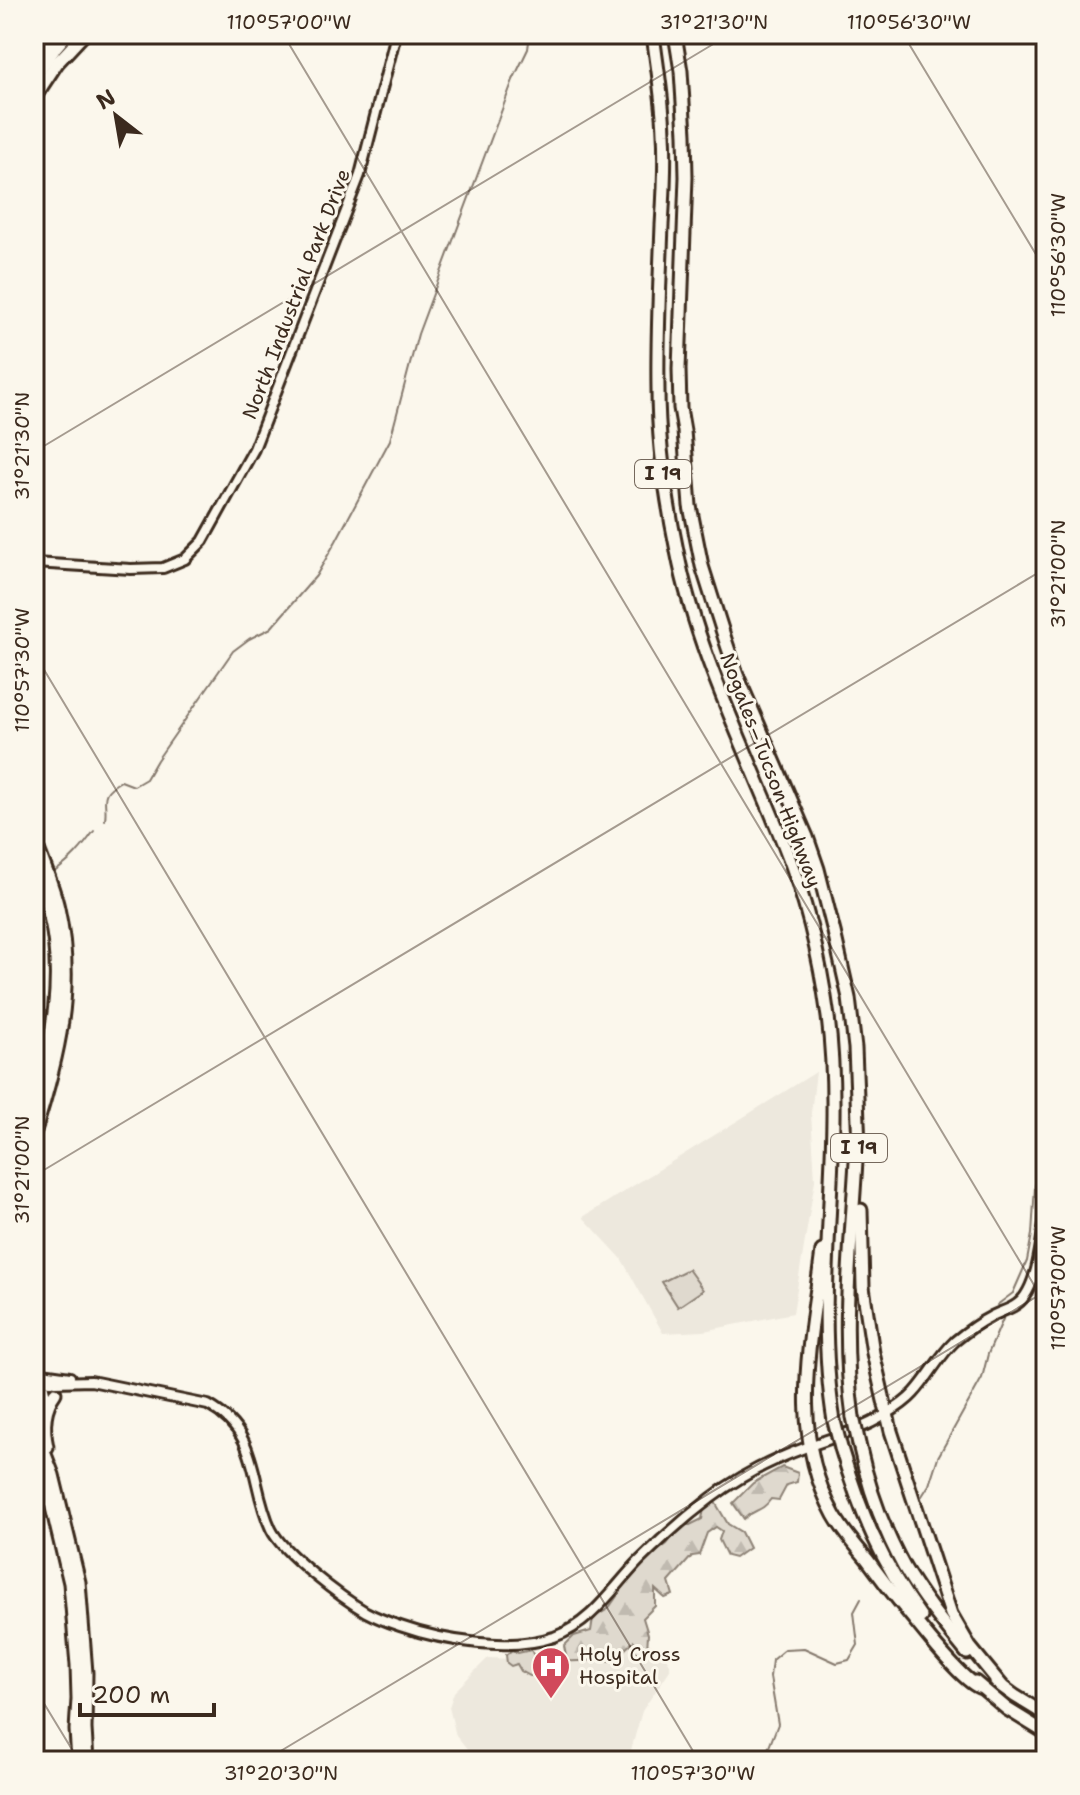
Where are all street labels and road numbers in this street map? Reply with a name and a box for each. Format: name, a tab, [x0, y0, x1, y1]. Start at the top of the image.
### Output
street label: North Industrial Park Drive	[236, 165, 356, 423]
road number: I 19	[635, 460, 691, 488]
street label: Nogales–Tucson Highway	[714, 649, 828, 891]
road number: I 19	[831, 1134, 887, 1162]

